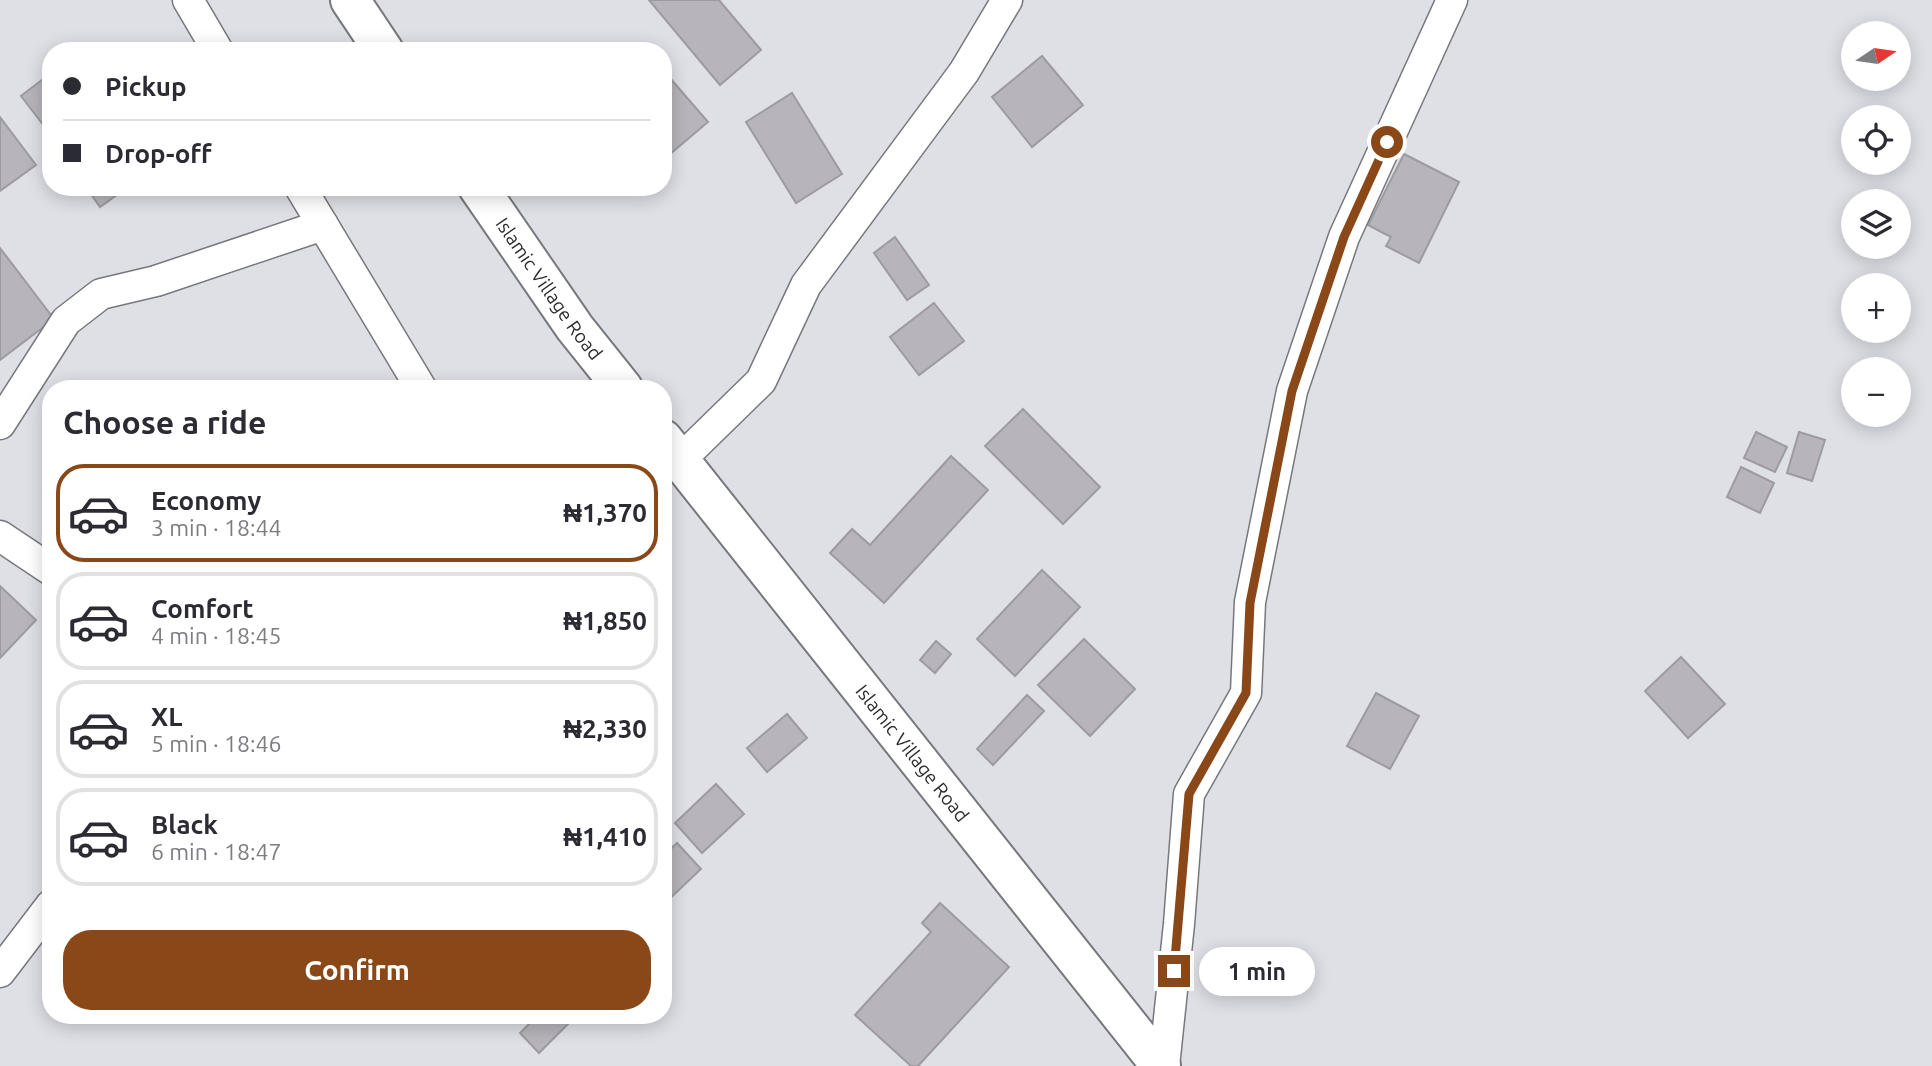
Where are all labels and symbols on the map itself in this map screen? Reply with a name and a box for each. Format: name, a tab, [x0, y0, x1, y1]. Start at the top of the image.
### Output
north arrow	[1841, 21, 1911, 91]
route start	[1371, 126, 1403, 158]
street label: Islamic Village Road	[491, 213, 607, 364]
street label: Islamic Village Road	[851, 680, 974, 826]
callout: 1 min	[1198, 946, 1314, 996]
route end	[1158, 955, 1190, 987]

